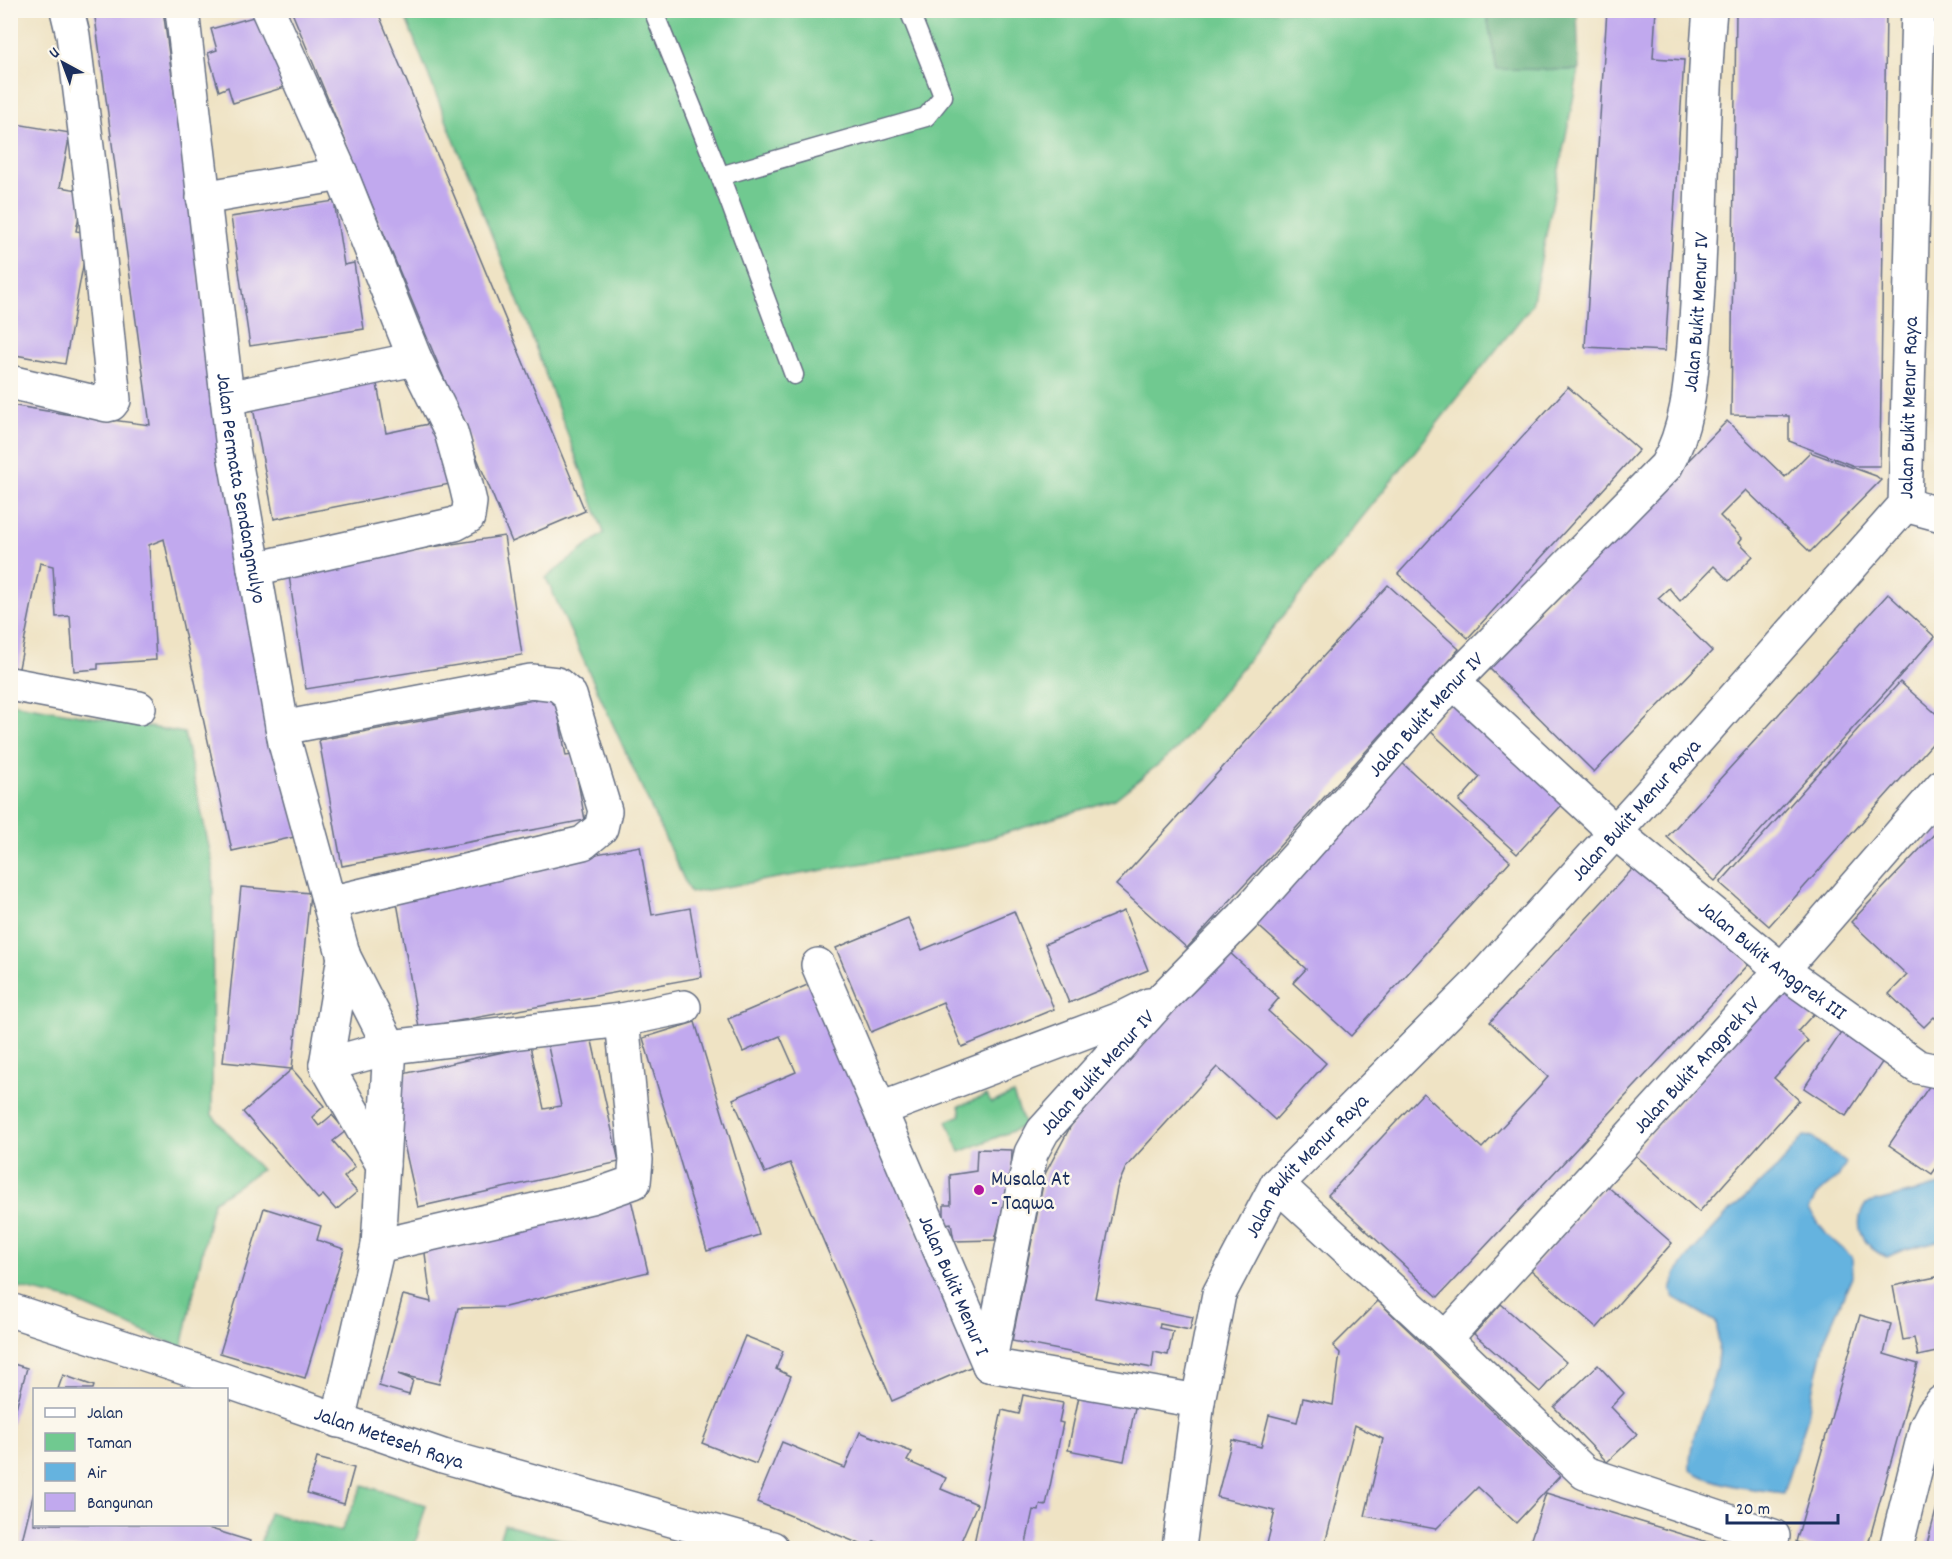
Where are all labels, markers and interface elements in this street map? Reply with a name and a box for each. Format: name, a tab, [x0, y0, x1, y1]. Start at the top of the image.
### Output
north arrow	[33, 33, 93, 93]
text: U	[44, 42, 65, 65]
street label: Jalan Bukit Menur IV	[1677, 231, 1718, 394]
street label: Jalan Bukit Menur Raya	[1893, 315, 1928, 499]
street label: Jalan Permata Sendangmulyo	[206, 371, 272, 606]
street label: Jalan Bukit Menur IV	[1362, 647, 1492, 785]
street label: Jalan Bukit Menur Raya	[1565, 733, 1710, 889]
street label: Jalan Bukit Anggrek III	[1691, 895, 1852, 1030]
street label: Jalan Bukit Anggrek IV	[1627, 991, 1769, 1142]
street label: Jalan Bukit Menur IV	[1034, 1004, 1164, 1143]
street label: Jalan Bukit Menur Raya	[1239, 1087, 1378, 1244]
place label: Musala At - Taqwa	[991, 1166, 1070, 1220]
marker: Musala At - Taqwa	[972, 1183, 986, 1197]
street label: Jalan Bukit Menur I	[909, 1211, 996, 1362]
legend	[33, 1388, 228, 1526]
street label: Jalan Meteseh Raya	[309, 1400, 468, 1479]
text: Jalan	[87, 1402, 123, 1427]
text: Taman	[87, 1432, 132, 1457]
text: Air	[87, 1462, 107, 1487]
scale bar	[1727, 1487, 1838, 1525]
text: Bangunan	[87, 1492, 153, 1517]
text: 20 m	[1736, 1498, 1770, 1523]

